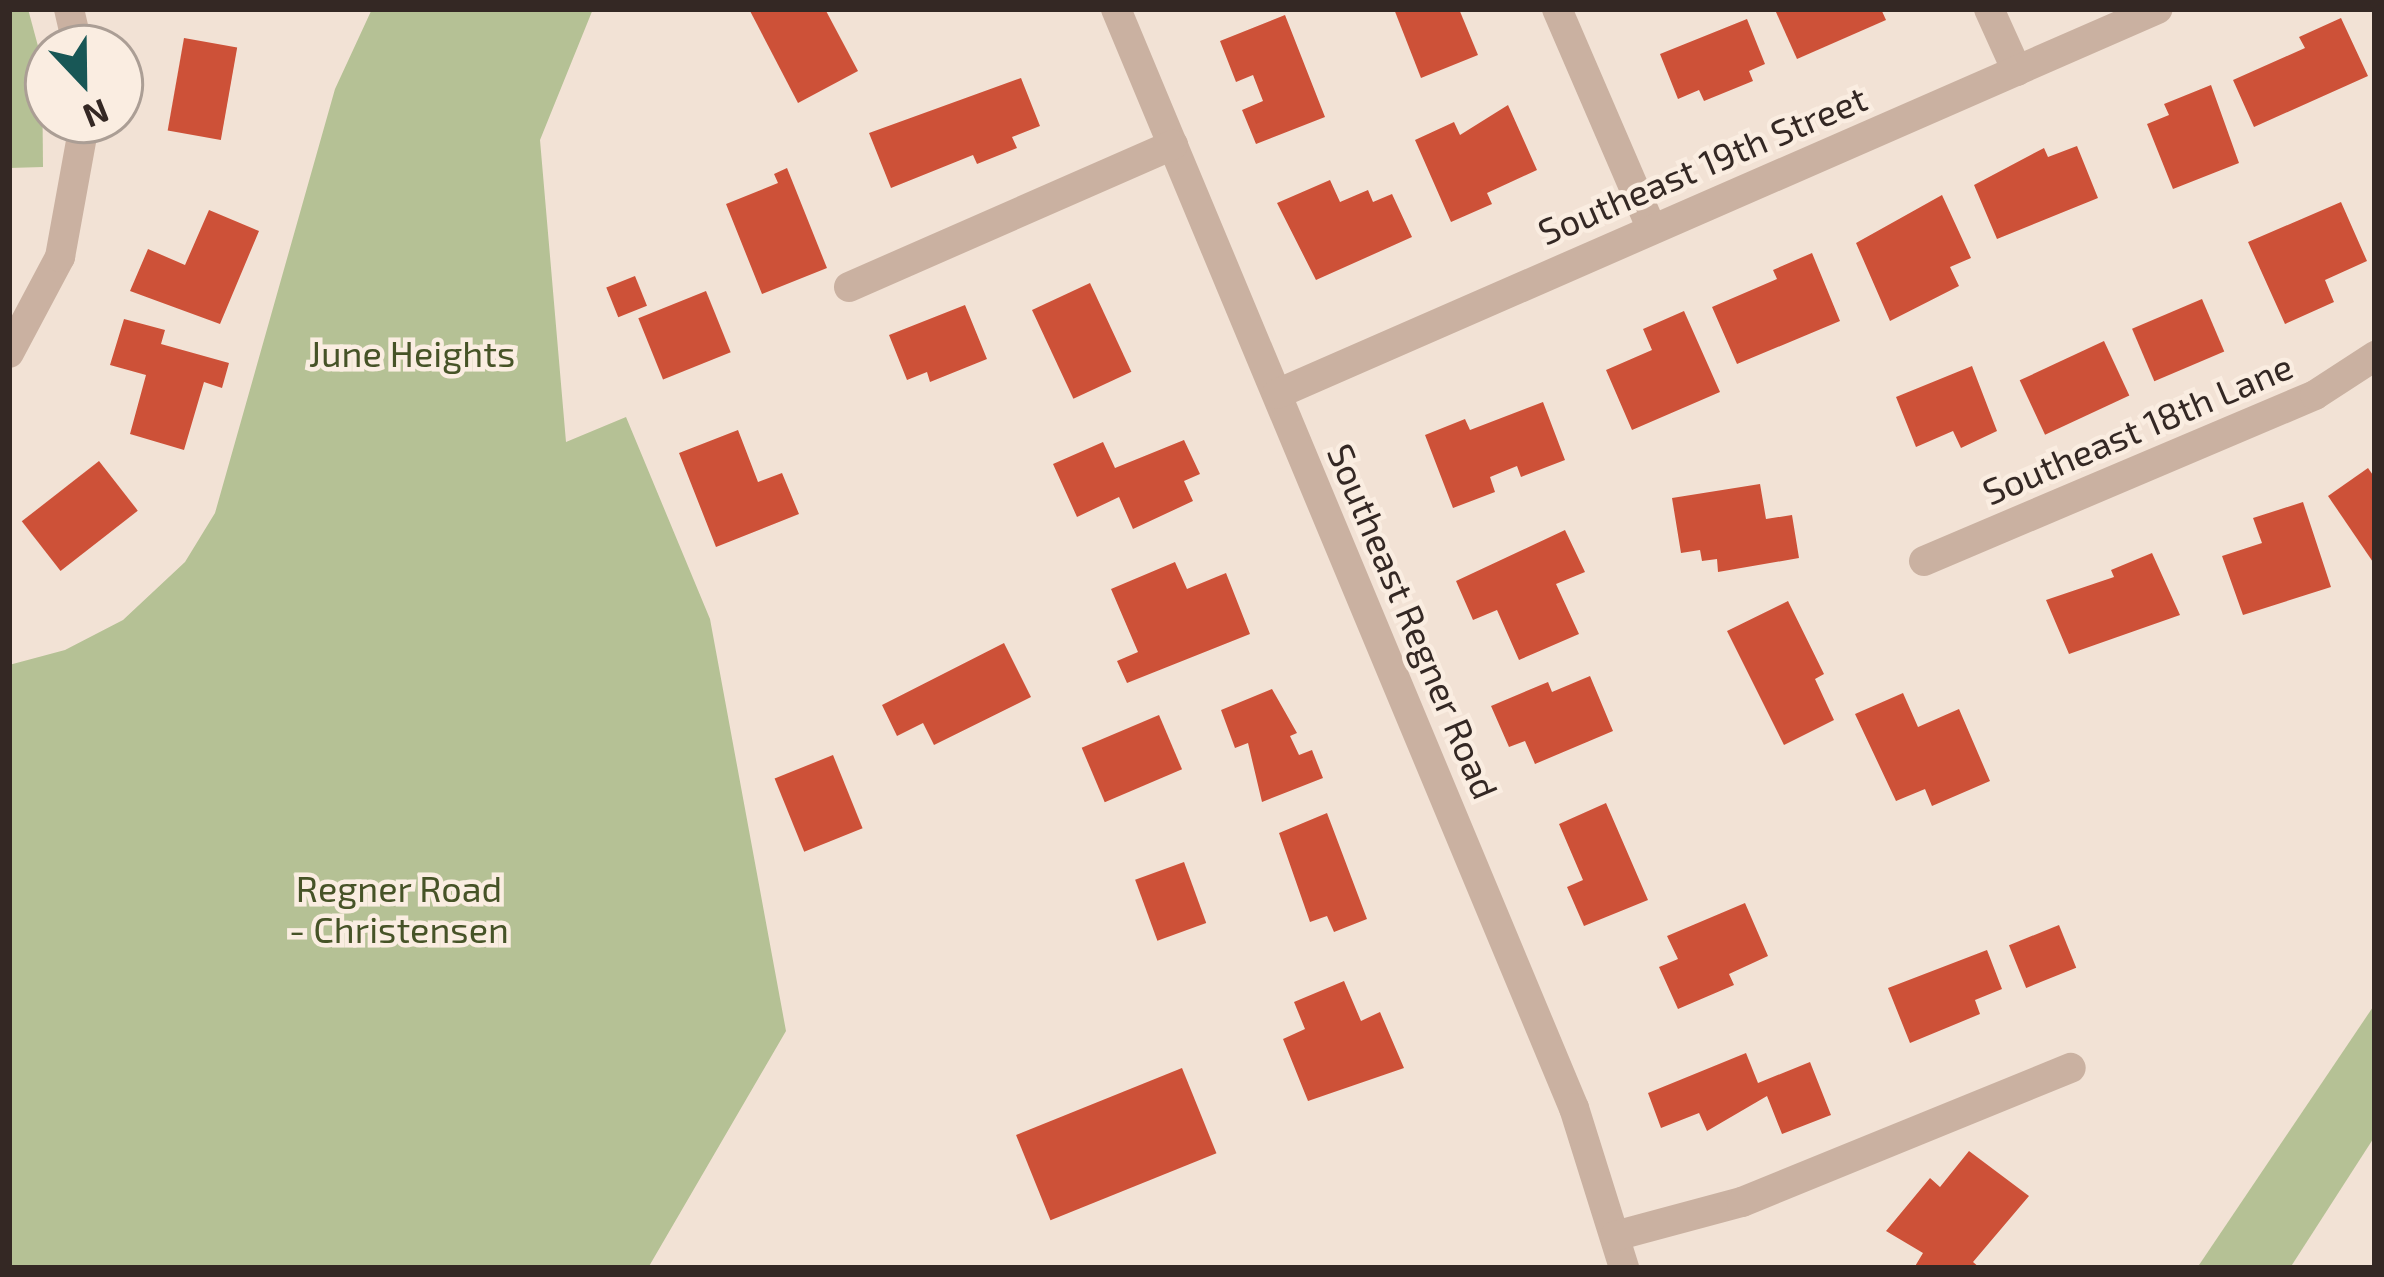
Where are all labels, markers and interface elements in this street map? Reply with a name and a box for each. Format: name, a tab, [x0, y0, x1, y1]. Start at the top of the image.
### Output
north arrow	[24, 24, 144, 144]
street label: Southeast 19th Street	[1531, 75, 1873, 253]
text: N	[78, 92, 115, 138]
park label: June Heights	[309, 331, 515, 375]
street label: Southeast 18th Lane	[1976, 343, 2298, 513]
street label: Southeast Regner Road	[1319, 437, 1509, 805]
park label: Regner Road - Christensen	[289, 865, 509, 950]

